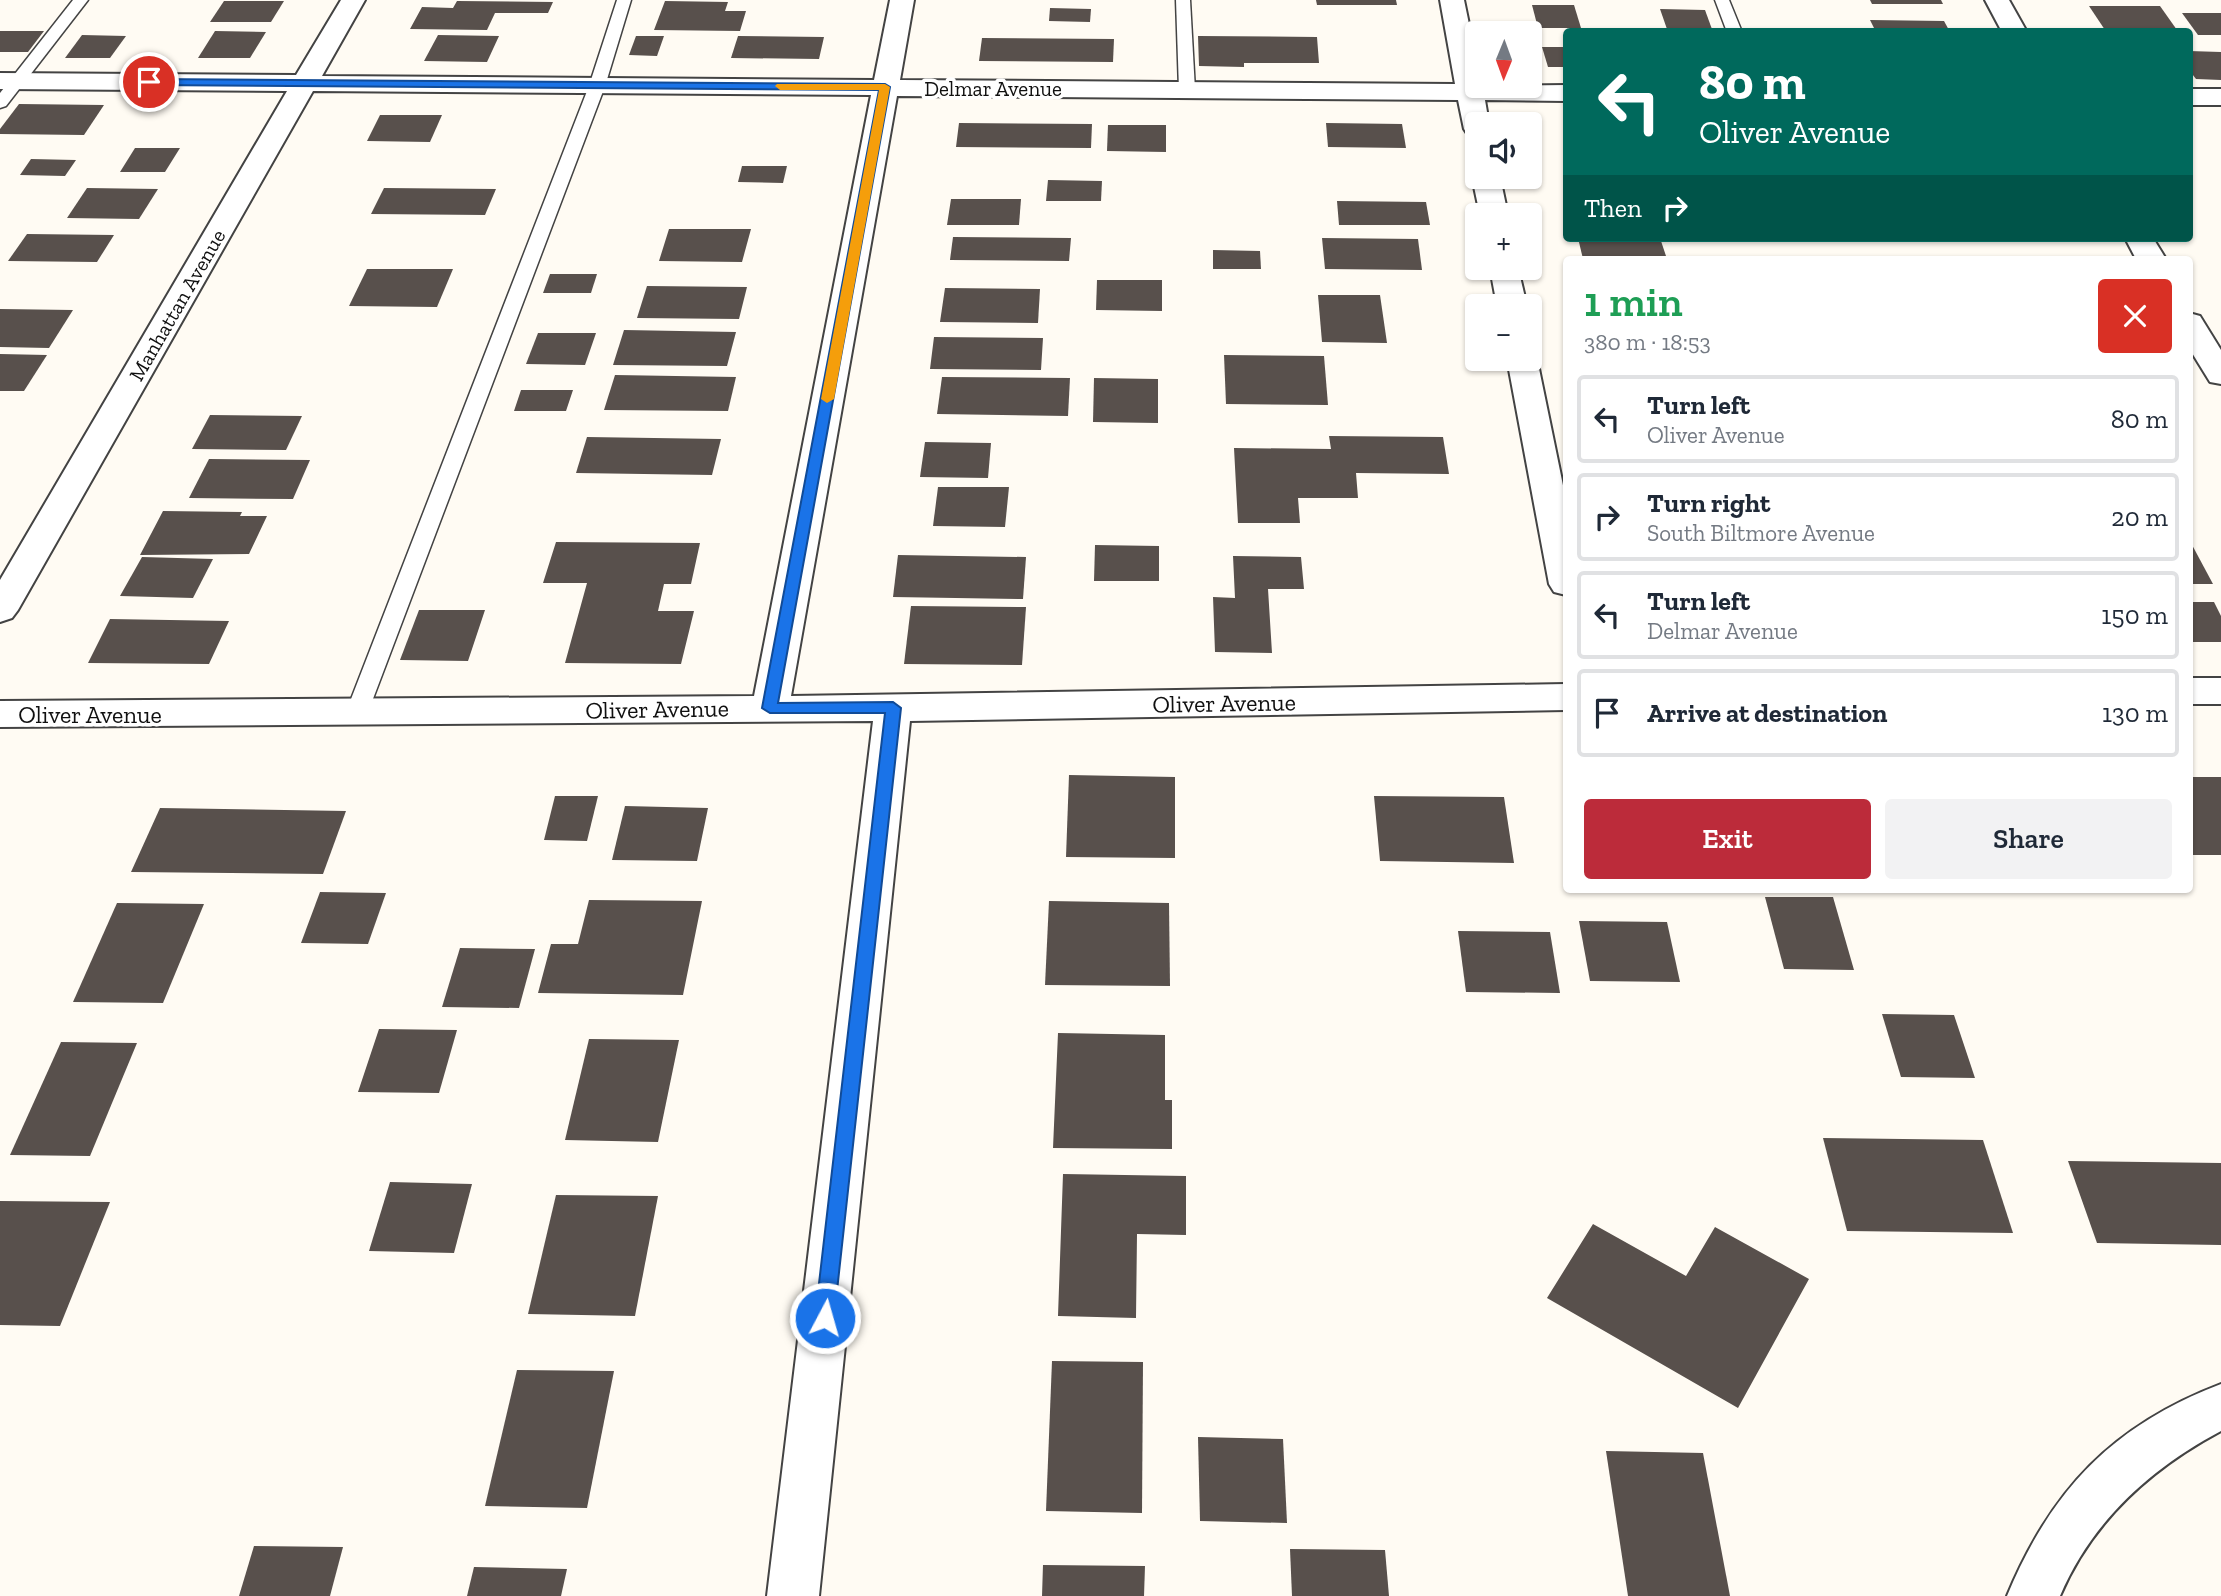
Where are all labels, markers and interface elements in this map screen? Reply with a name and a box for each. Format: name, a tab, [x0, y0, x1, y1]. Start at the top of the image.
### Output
north arrow	[1465, 21, 1542, 98]
map controls	[1465, 21, 1542, 371]
pin	[119, 52, 179, 112]
text: 80 m	[1699, 53, 1806, 112]
icon: left	[1584, 56, 1675, 147]
icon: arrive	[130, 63, 168, 101]
street label: Delmar Avenue	[924, 76, 1062, 101]
button: sound	[1465, 112, 1542, 189]
text: Oliver Avenue	[1699, 113, 1890, 151]
icon: right	[1656, 189, 1694, 227]
text: Then	[1584, 192, 1642, 224]
button: +	[1465, 203, 1542, 280]
street label: Manhattan Avenue	[123, 225, 231, 385]
text: 1 min	[1584, 276, 1683, 327]
button: close	[2098, 279, 2172, 353]
button: −	[1465, 294, 1542, 371]
text: 380 m · 18:53	[1584, 328, 1711, 356]
text: Turn left	[1647, 389, 1750, 421]
icon: left	[1588, 400, 1626, 438]
text: 80 m	[2111, 403, 2168, 435]
text: Oliver Avenue	[1647, 421, 1785, 449]
text: Turn right	[1647, 487, 1770, 519]
icon: right	[1588, 498, 1626, 536]
text: 20 m	[2111, 501, 2168, 533]
text: South Biltmore Avenue	[1647, 519, 1875, 547]
text: Turn left	[1647, 585, 1750, 617]
icon: left	[1588, 596, 1626, 634]
text: 150 m	[2101, 599, 2168, 631]
text: Delmar Avenue	[1647, 617, 1798, 645]
street label: Oliver Avenue	[1152, 687, 1296, 719]
street label: Oliver Avenue	[585, 693, 729, 725]
icon: arrive	[1588, 694, 1626, 732]
text: Arrive at destination	[1647, 697, 1887, 729]
text: 130 m	[2102, 697, 2168, 729]
street label: Oliver Avenue	[18, 700, 162, 729]
button: Exit	[1584, 799, 1871, 879]
button: Share	[1885, 799, 2172, 879]
position arrow	[788, 1281, 862, 1355]

